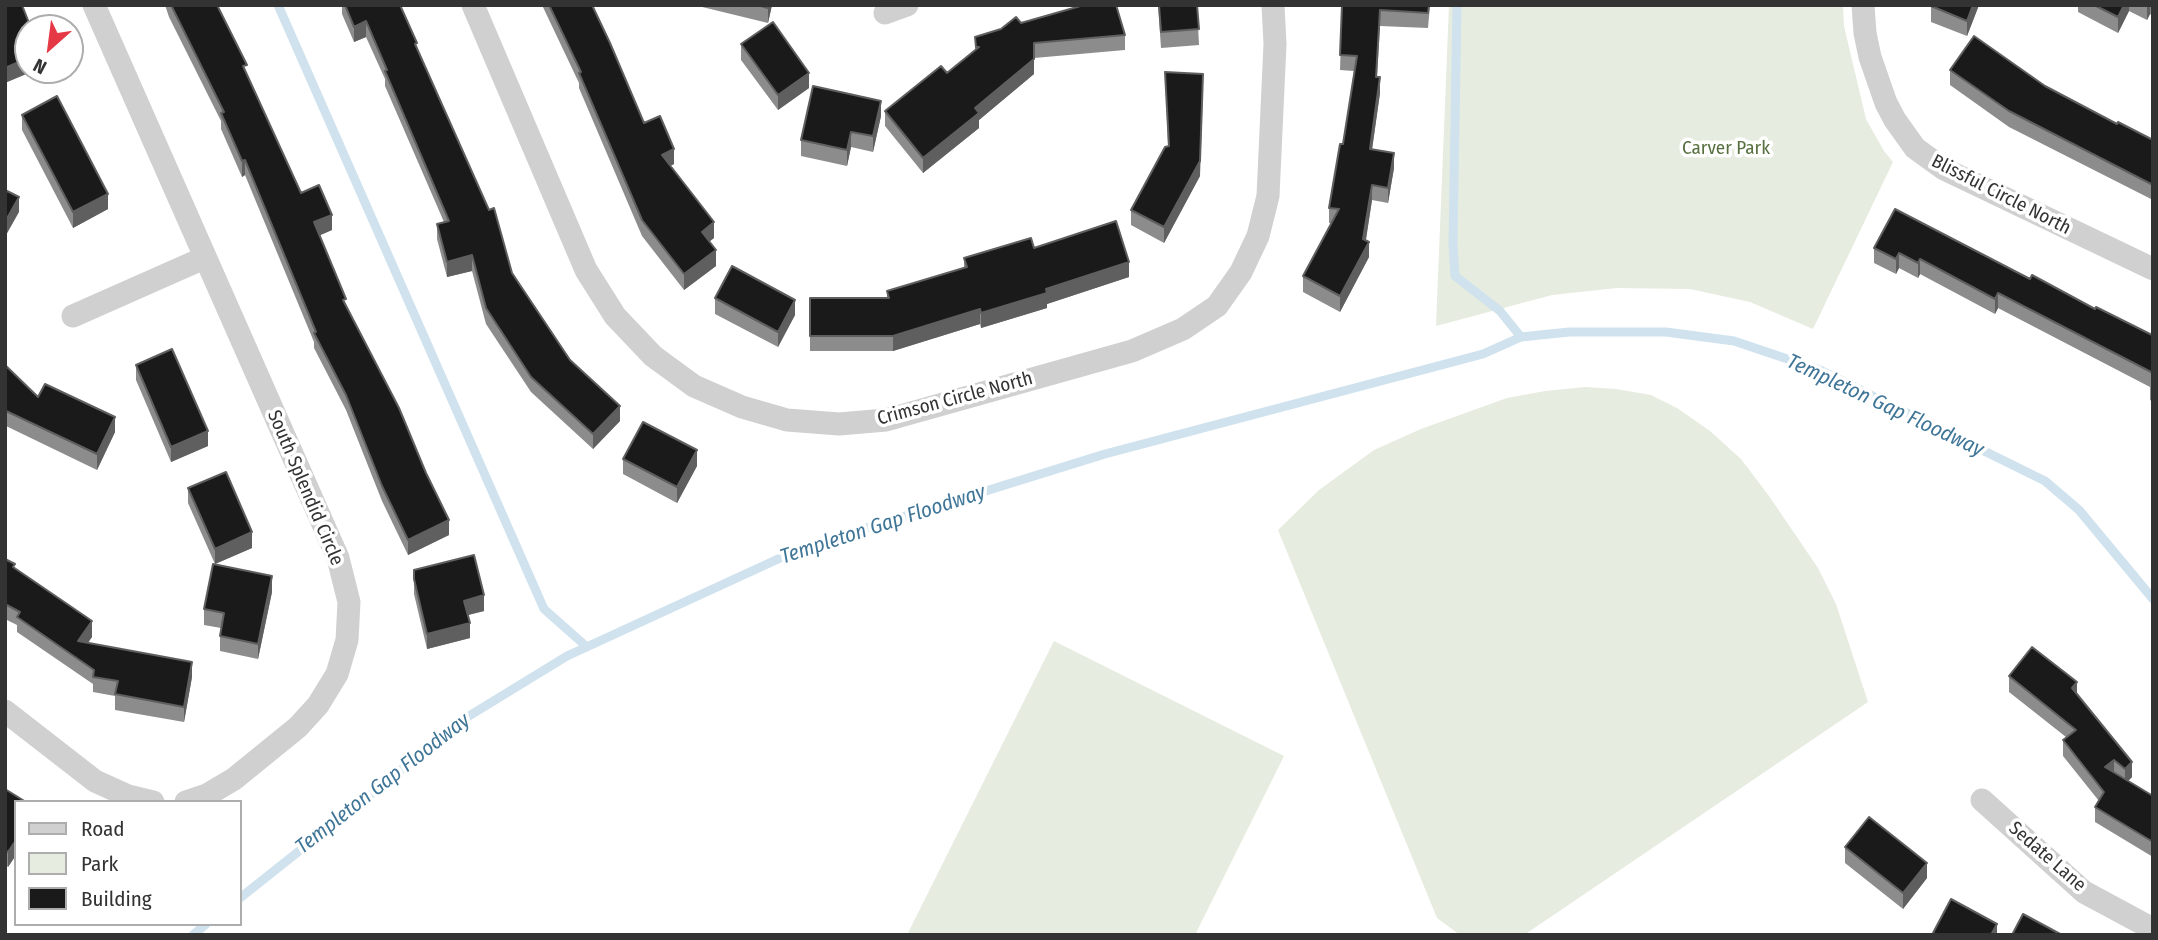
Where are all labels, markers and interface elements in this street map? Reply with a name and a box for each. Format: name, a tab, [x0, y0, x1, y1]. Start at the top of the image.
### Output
north arrow	[14, 14, 84, 84]
text: N	[29, 53, 50, 79]
park label: Carver Park	[1682, 138, 1770, 160]
street label: Blissful Circle North	[1928, 150, 2074, 240]
water label: Templeton Gap Floodway	[1783, 349, 1987, 463]
street label: Crimson Circle North	[875, 367, 1035, 431]
street label: South Splendid Circle	[262, 407, 348, 569]
water label: Templeton Gap Floodway	[777, 480, 989, 570]
water label: Templeton Gap Floodway	[291, 708, 475, 860]
legend	[14, 800, 242, 926]
text: Road	[81, 816, 125, 842]
street label: Sedate Lane	[2004, 817, 2090, 897]
text: Park	[81, 851, 118, 877]
text: Building	[81, 886, 152, 912]

